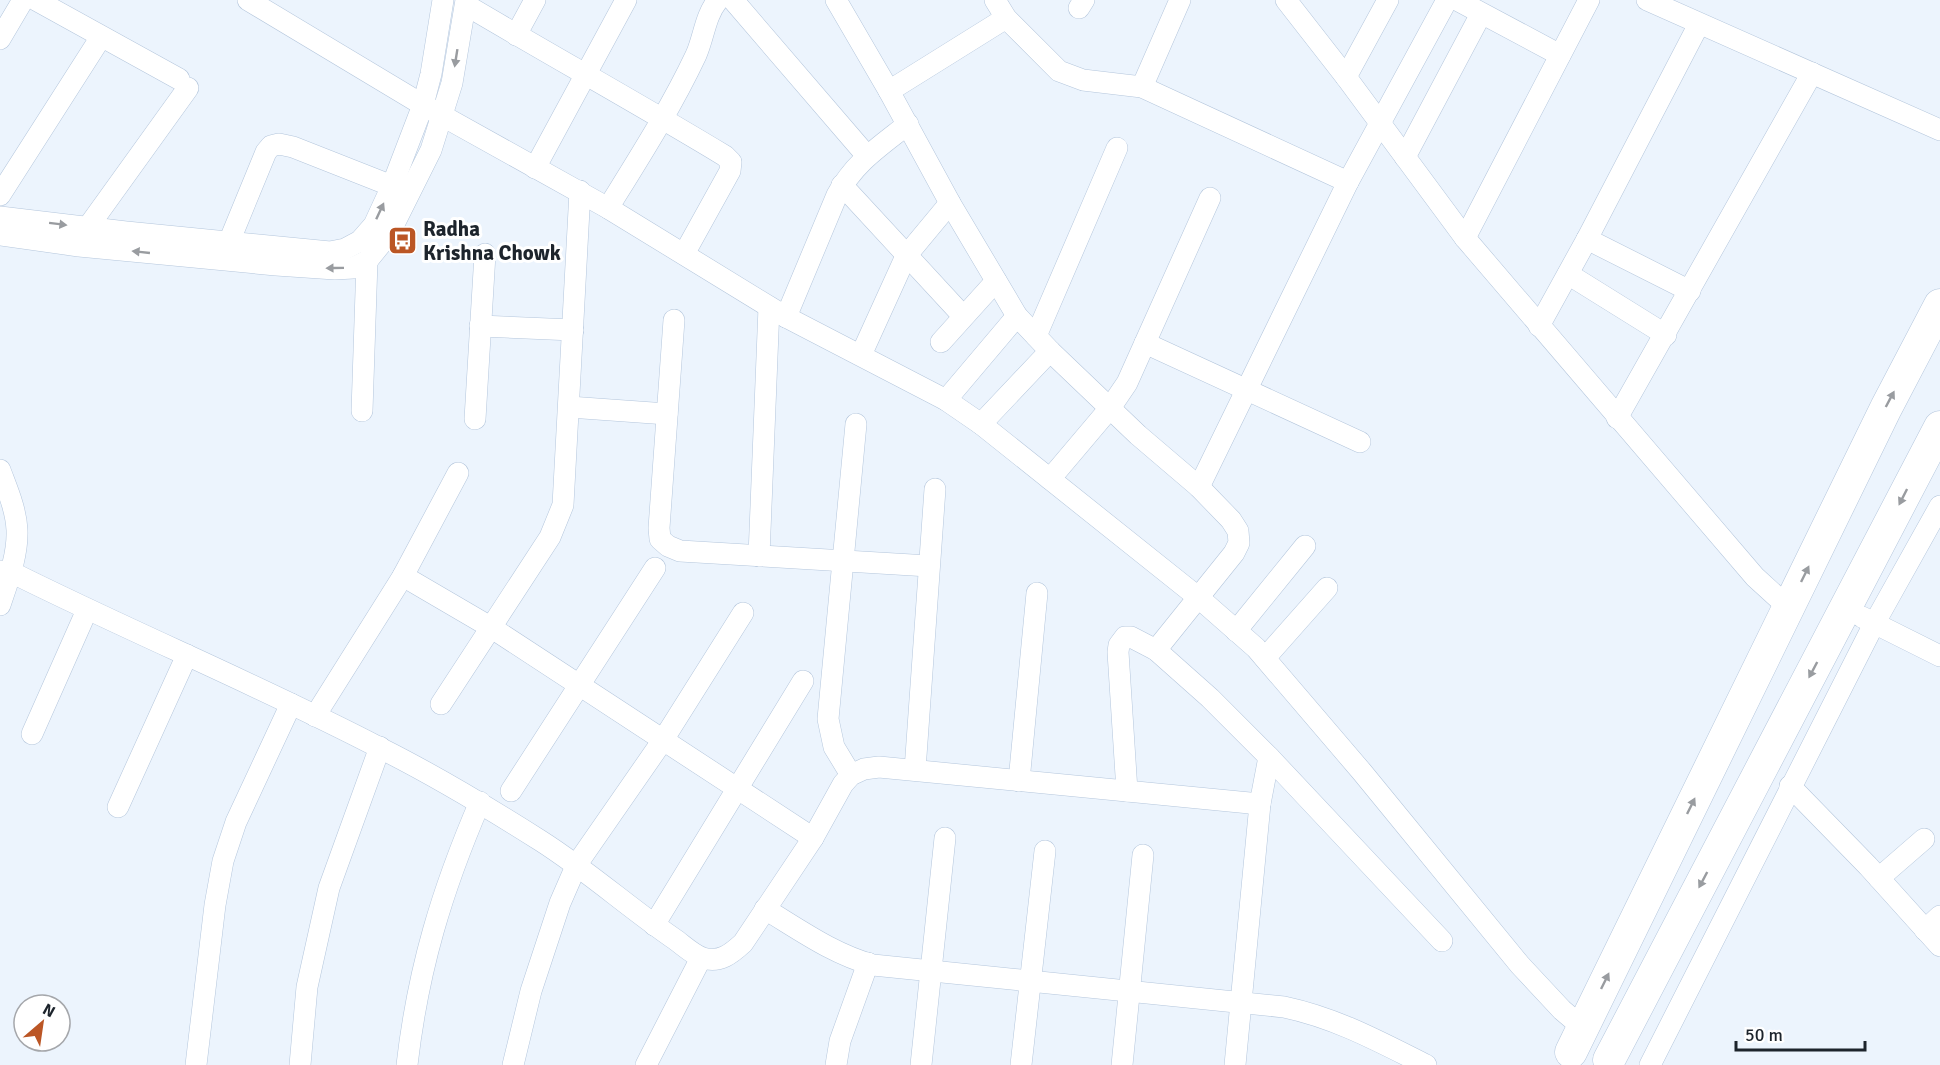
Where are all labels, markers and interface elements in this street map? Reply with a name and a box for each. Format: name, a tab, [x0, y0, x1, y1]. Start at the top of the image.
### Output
one-way arrow	[452, 48, 461, 67]
one-way arrow	[375, 203, 384, 220]
place label: Radha Krishna Chowk	[423, 216, 561, 266]
one-way arrow	[49, 219, 68, 229]
bus stop icon: Radha Krishna Chowk	[386, 225, 418, 257]
one-way arrow	[132, 247, 151, 257]
one-way arrow	[326, 264, 345, 273]
one-way arrow	[1885, 390, 1895, 407]
one-way arrow	[1899, 489, 1908, 506]
one-way arrow	[1800, 566, 1810, 583]
one-way arrow	[1808, 662, 1818, 679]
one-way arrow	[1686, 797, 1696, 814]
one-way arrow	[1698, 872, 1708, 889]
one-way arrow	[1600, 972, 1610, 989]
north arrow	[12, 993, 72, 1053]
text: N	[39, 999, 59, 1022]
scale bar	[1736, 1014, 1865, 1052]
text: 50 m	[1745, 1024, 1783, 1046]

